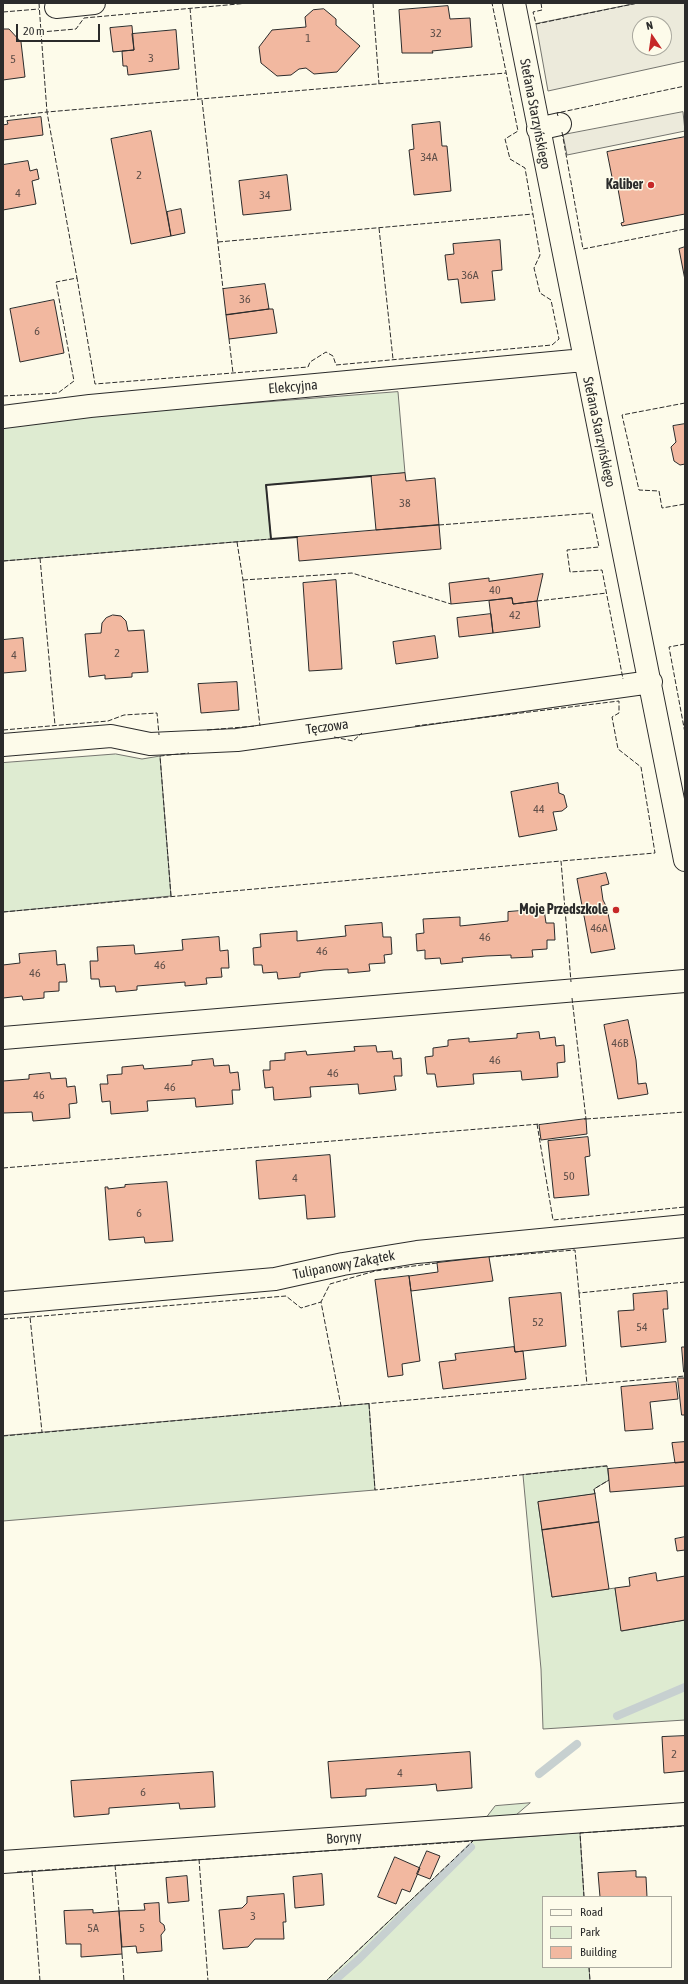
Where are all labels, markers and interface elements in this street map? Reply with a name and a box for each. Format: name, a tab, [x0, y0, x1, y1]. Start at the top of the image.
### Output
scale bar	[18, 16, 102, 42]
north arrow	[632, 16, 672, 56]
text: N	[645, 19, 654, 32]
text: 20 m	[23, 24, 45, 38]
house number: 32	[430, 26, 442, 40]
house number: 1	[305, 31, 311, 45]
house number: 3	[148, 51, 154, 65]
house number: 5	[10, 52, 16, 66]
street label: Stefana Starzyńskiego	[516, 57, 554, 171]
house number: 34A	[420, 150, 438, 164]
house number: 2	[136, 168, 142, 182]
place label: Kaliber	[606, 177, 643, 193]
marker: Kaliber	[646, 180, 656, 190]
house number: 4	[15, 186, 21, 200]
house number: 34	[259, 188, 271, 202]
house number: 36A	[461, 268, 479, 282]
house number: 36	[239, 292, 251, 306]
house number: 6	[34, 324, 40, 338]
street label: Stefana Starzyńskiego	[579, 375, 619, 489]
street label: Elekcyjna	[268, 376, 318, 398]
house number: 38	[399, 496, 411, 510]
house number: 40	[489, 583, 501, 597]
house number: 42	[509, 608, 521, 622]
house number: 2	[114, 646, 120, 660]
house number: 4	[11, 648, 17, 662]
street label: Tęczowa	[305, 716, 349, 738]
house number: 44	[533, 802, 545, 816]
place label: Moje Przedszkole	[519, 902, 608, 918]
marker: Moje Przedszkole	[611, 905, 621, 915]
house number: 46A	[590, 921, 608, 935]
house number: 46	[479, 930, 491, 944]
house number: 46	[316, 944, 328, 958]
house number: 46	[154, 958, 166, 972]
house number: 46	[29, 966, 41, 980]
house number: 46B	[612, 1036, 628, 1050]
house number: 46	[489, 1053, 501, 1067]
house number: 46	[327, 1066, 339, 1080]
house number: 46	[164, 1080, 176, 1094]
house number: 46	[33, 1088, 45, 1102]
house number: 50	[563, 1169, 575, 1183]
house number: 4	[292, 1171, 298, 1185]
house number: 6	[136, 1206, 142, 1220]
street label: Tulipanowy Zakątek	[292, 1247, 396, 1283]
house number: 52	[532, 1315, 544, 1329]
house number: 54	[636, 1320, 648, 1334]
house number: 2	[671, 1747, 677, 1761]
house number: 4	[397, 1766, 403, 1780]
house number: 6	[140, 1785, 146, 1799]
street label: Boryny	[326, 1828, 362, 1848]
legend	[542, 1896, 672, 1968]
text: Road	[580, 1905, 603, 1919]
house number: 3	[250, 1909, 256, 1923]
house number: 5A	[87, 1921, 99, 1935]
house number: 5	[139, 1921, 145, 1935]
text: Park	[580, 1925, 600, 1939]
text: Building	[580, 1945, 617, 1959]

